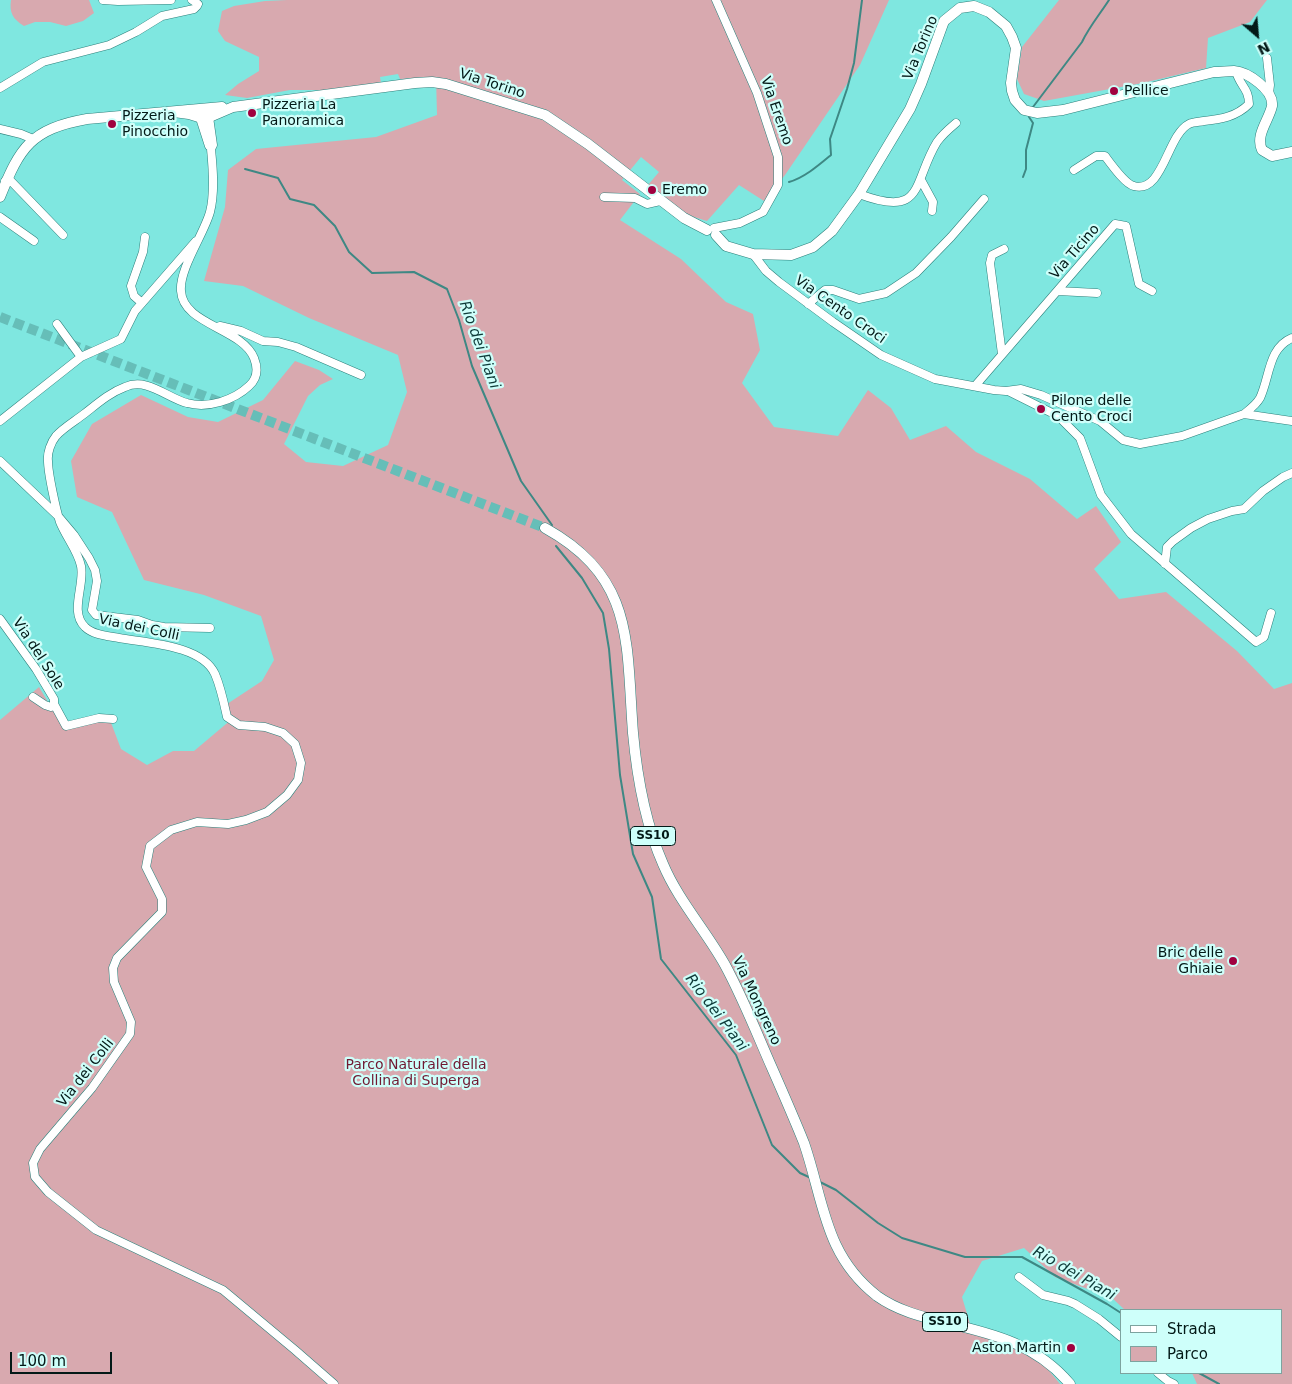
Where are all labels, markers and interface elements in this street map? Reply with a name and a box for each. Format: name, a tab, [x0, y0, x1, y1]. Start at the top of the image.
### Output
north arrow	[1232, 10, 1282, 60]
street label: Via Torino	[900, 13, 942, 83]
text: N	[1255, 39, 1273, 58]
street label: Via Torino	[457, 66, 527, 102]
street label: Via Eremo	[756, 75, 796, 147]
place label: Pellice	[1124, 83, 1169, 99]
marker: Pellice	[1108, 85, 1120, 97]
place label: Pizzeria La Panoramica	[262, 97, 344, 130]
marker: Pizzeria La Panoramica	[246, 107, 258, 119]
place label: Pizzeria Pinocchio	[122, 108, 188, 140]
marker: Pizzeria Pinocchio	[106, 118, 118, 130]
place label: Eremo	[662, 182, 707, 198]
marker: Eremo	[646, 184, 658, 196]
street label: Via Ticino	[1047, 221, 1103, 283]
street label: Via Cento Croci	[791, 272, 889, 348]
water label: Rio dei Piani	[455, 299, 503, 391]
place label: Pilone delle Cento Croci	[1051, 393, 1132, 426]
marker: Pilone delle Cento Croci	[1035, 403, 1047, 415]
street label: Via dei Colli	[97, 611, 181, 645]
street label: Via del Sole	[9, 615, 67, 693]
road number: SS10	[630, 826, 676, 846]
place label: Bric delle Ghiaie	[1158, 945, 1223, 978]
street label: Via Mongreno	[728, 954, 784, 1048]
marker: Bric delle Ghiaie	[1227, 955, 1239, 967]
water label: Rio dei Piani	[681, 971, 751, 1055]
street label: Via dei Colli	[54, 1036, 118, 1110]
park label: Parco Naturale della Collina di Superga	[345, 1057, 487, 1090]
water label: Rio dei Piani	[1030, 1243, 1118, 1305]
legend	[1120, 1309, 1282, 1374]
road number: SS10	[922, 1312, 968, 1331]
text: Strada	[1167, 1320, 1216, 1338]
place label: Aston Martin	[972, 1340, 1061, 1356]
scale bar	[12, 1342, 115, 1374]
marker: Aston Martin	[1065, 1342, 1077, 1354]
text: Parco	[1167, 1345, 1208, 1363]
text: 100 m	[18, 1352, 66, 1370]

